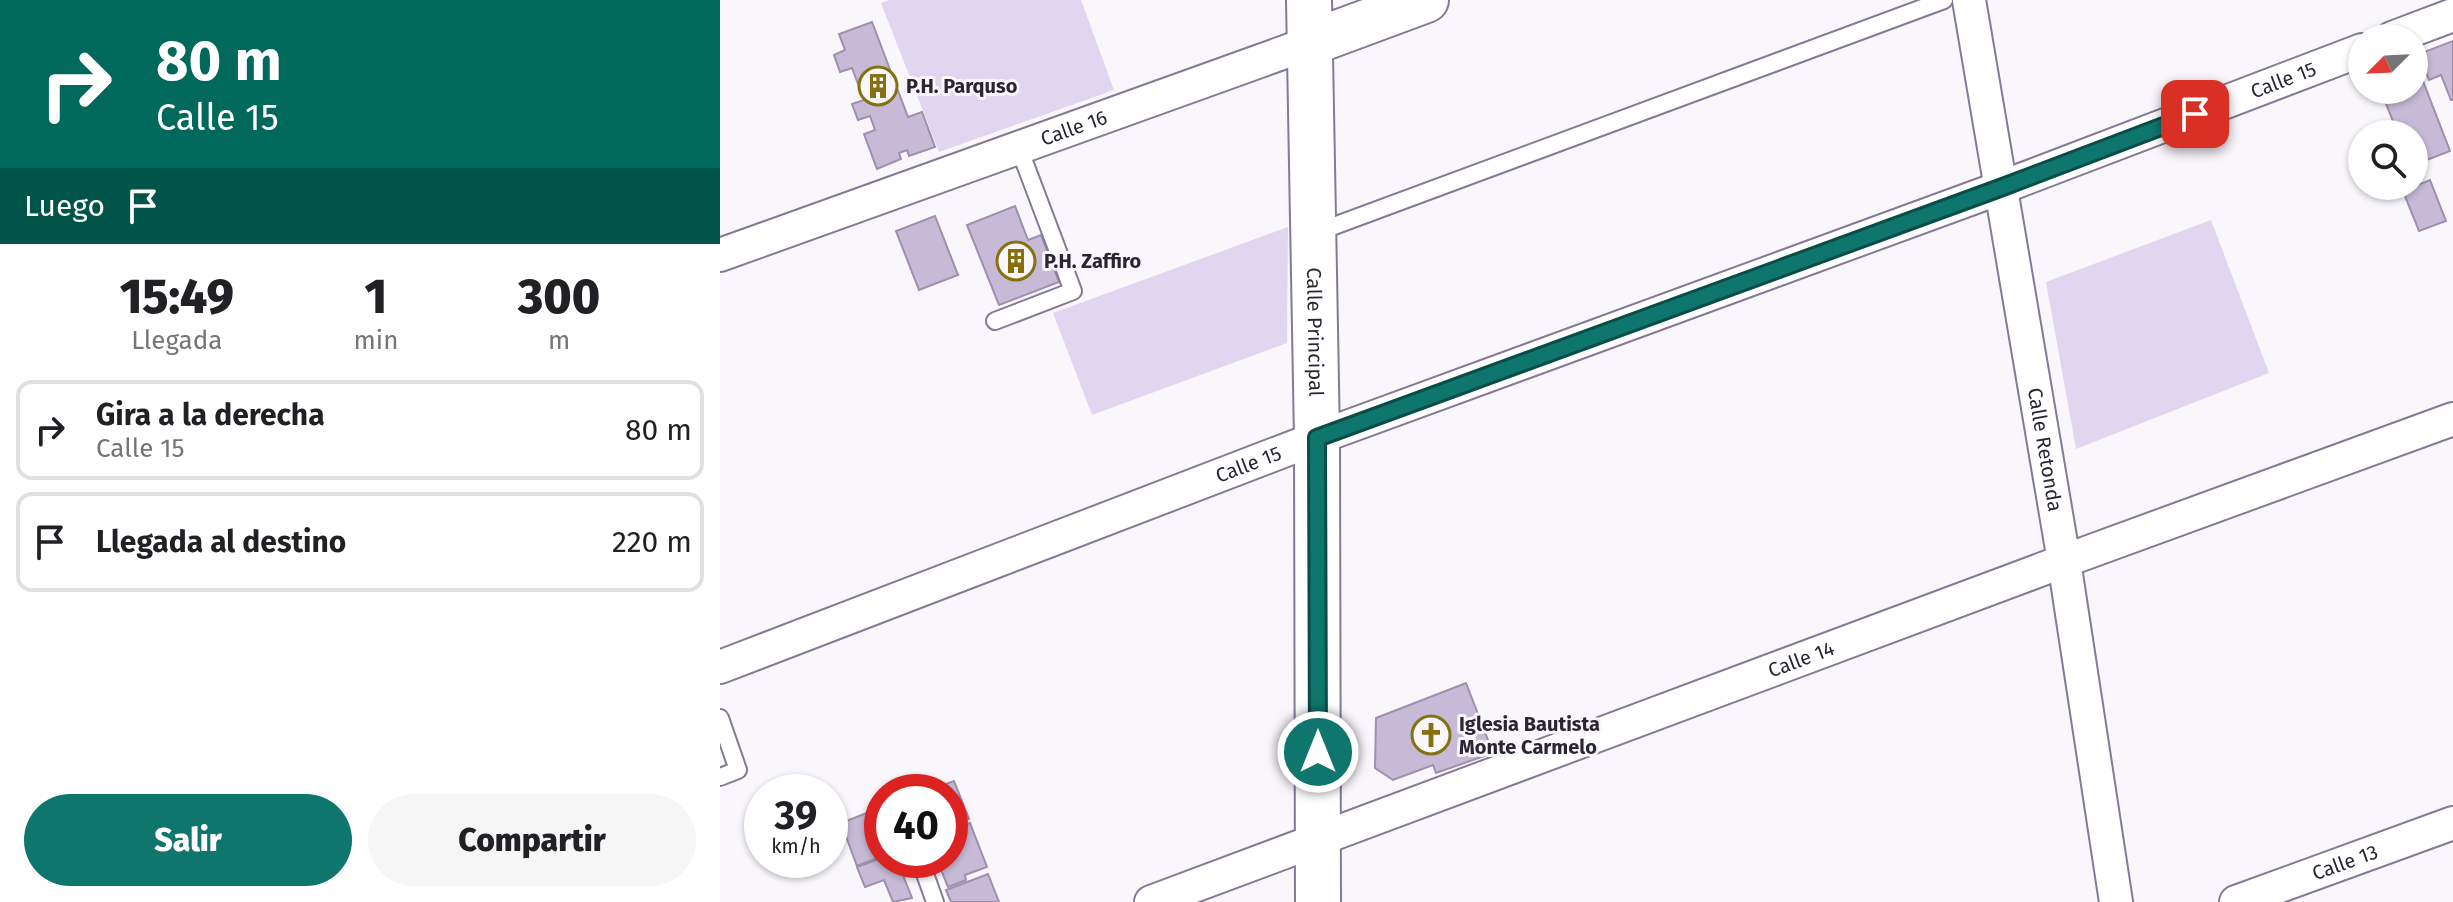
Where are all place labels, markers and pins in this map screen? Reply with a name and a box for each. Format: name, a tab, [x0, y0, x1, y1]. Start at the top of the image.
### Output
building icon: P.H. Parquso	[857, 65, 899, 107]
place label: P.H. Parquso	[906, 74, 1018, 98]
pin	[2161, 80, 2229, 148]
building icon: P.H. Zaffiro	[995, 240, 1037, 282]
place label: P.H. Zaffiro	[1044, 249, 1141, 273]
place label: Iglesia Bautista Monte Carmelo	[1459, 712, 1600, 759]
church icon: Iglesia Bautista Monte Carmelo	[1410, 714, 1452, 756]

